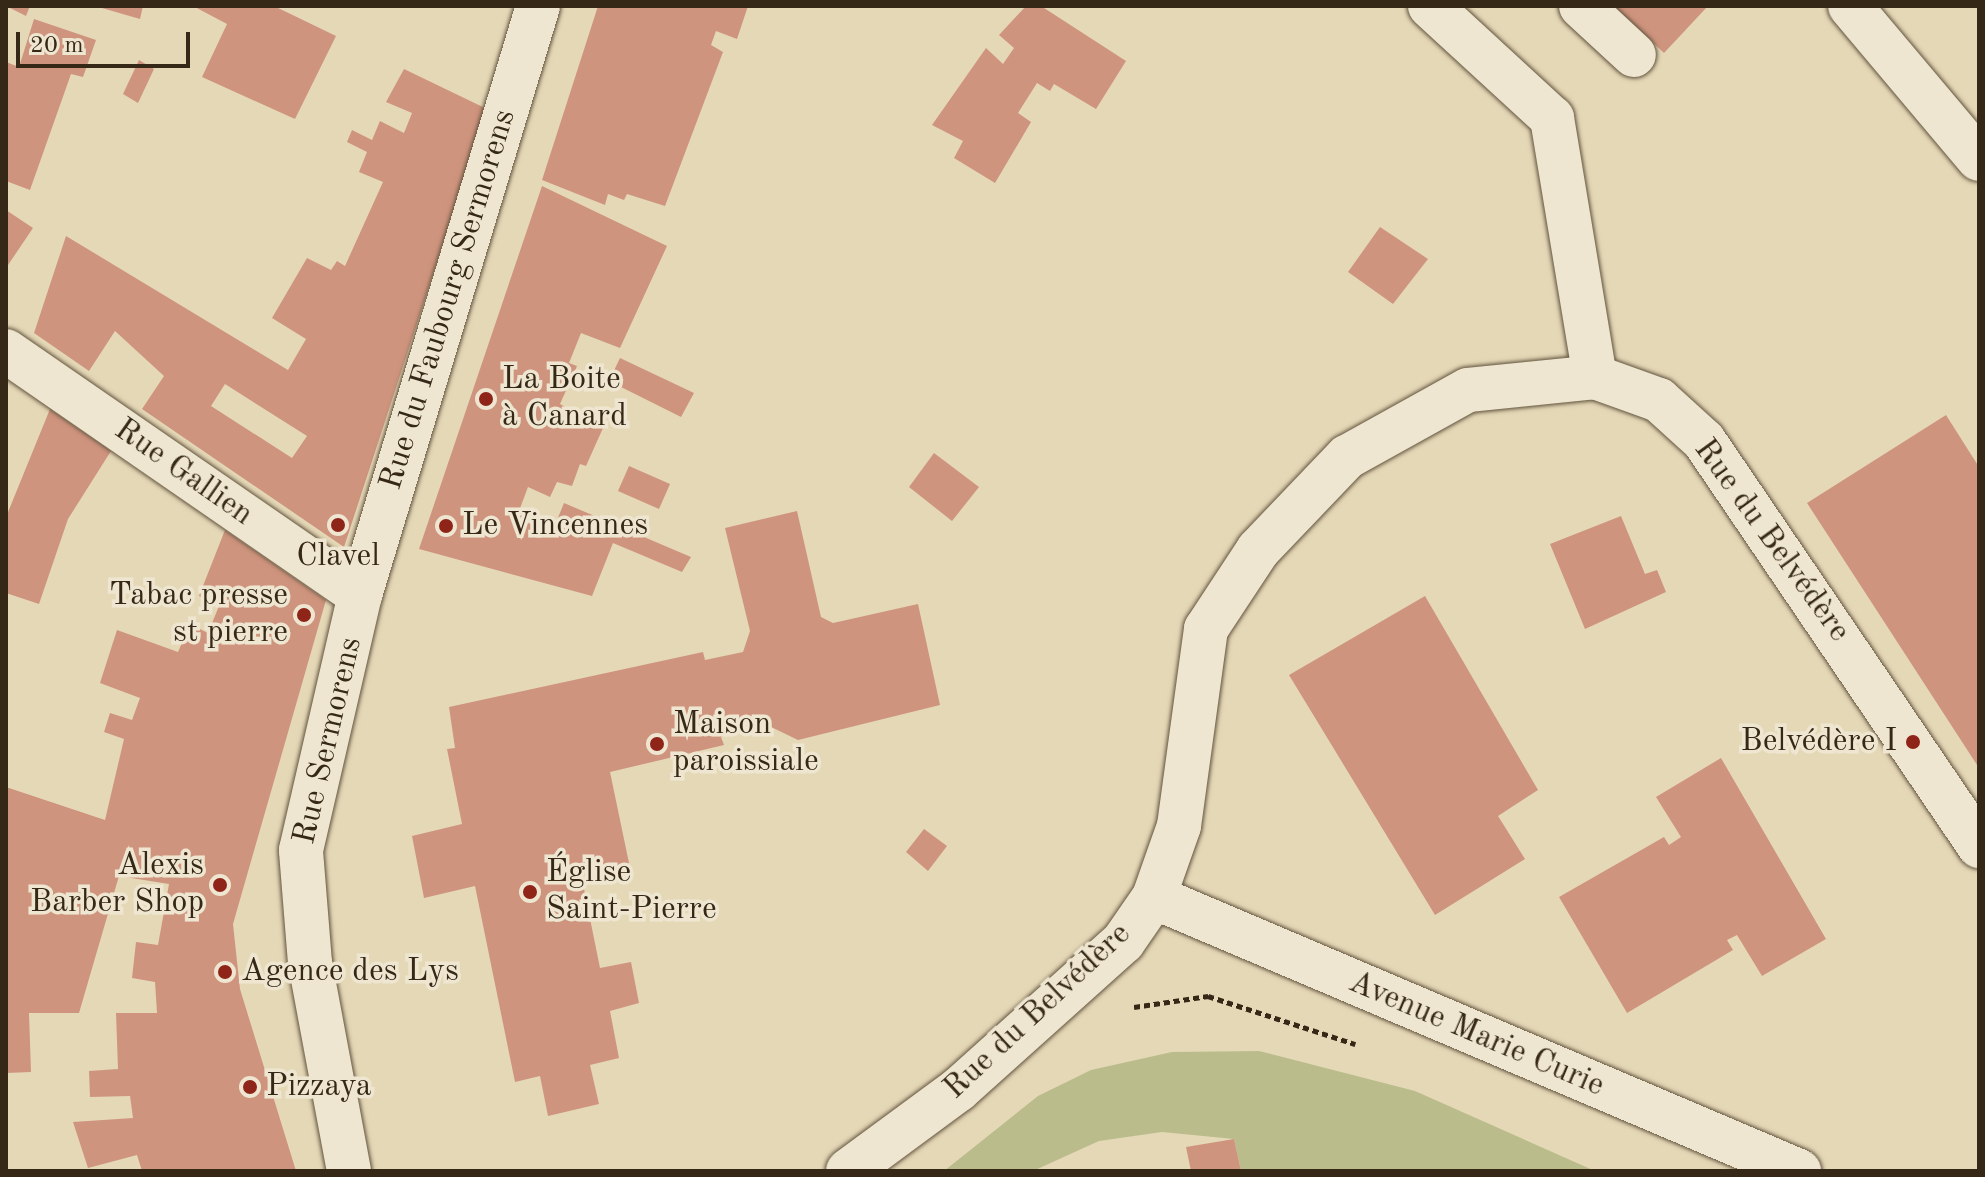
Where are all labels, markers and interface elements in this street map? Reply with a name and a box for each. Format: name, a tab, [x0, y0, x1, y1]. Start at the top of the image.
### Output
scale bar	[20, 16, 194, 66]
text: 20 m	[30, 34, 84, 58]
street label: Rue du Faubourg Sermorens	[373, 105, 525, 495]
place label: La Boite à Canard	[502, 362, 627, 437]
marker: La Boite à Canard	[477, 390, 495, 408]
street label: Rue Gallien	[106, 411, 260, 535]
street label: Rue du Belvédère	[1685, 432, 1857, 650]
place label: Le Vincennes	[462, 507, 648, 545]
marker: Clavel	[329, 516, 347, 534]
marker: Le Vincennes	[437, 517, 455, 535]
place label: Clavel	[296, 538, 380, 576]
place label: Tabac presse st pierre	[109, 578, 288, 653]
marker: Tabac presse st pierre	[295, 606, 313, 624]
street label: Rue Sermorens	[286, 634, 372, 848]
place label: Maison paroissiale	[673, 707, 819, 782]
place label: Belvédère I	[1741, 723, 1897, 761]
marker: Belvédère I	[1904, 733, 1922, 751]
marker: Maison paroissiale	[648, 735, 666, 753]
place label: Alexis Barber Shop	[30, 848, 204, 923]
place label: Église Saint-Pierre	[546, 855, 717, 930]
marker: Alexis Barber Shop	[211, 876, 229, 894]
marker: Église Saint-Pierre	[521, 883, 539, 901]
street label: Rue du Belvédère	[937, 916, 1139, 1108]
place label: Agence des Lys	[241, 953, 459, 991]
marker: Agence des Lys	[216, 963, 234, 981]
street label: Avenue Marie Curie	[1343, 964, 1609, 1106]
place label: Pizzaya	[266, 1068, 372, 1106]
marker: Pizzaya	[241, 1078, 259, 1096]

